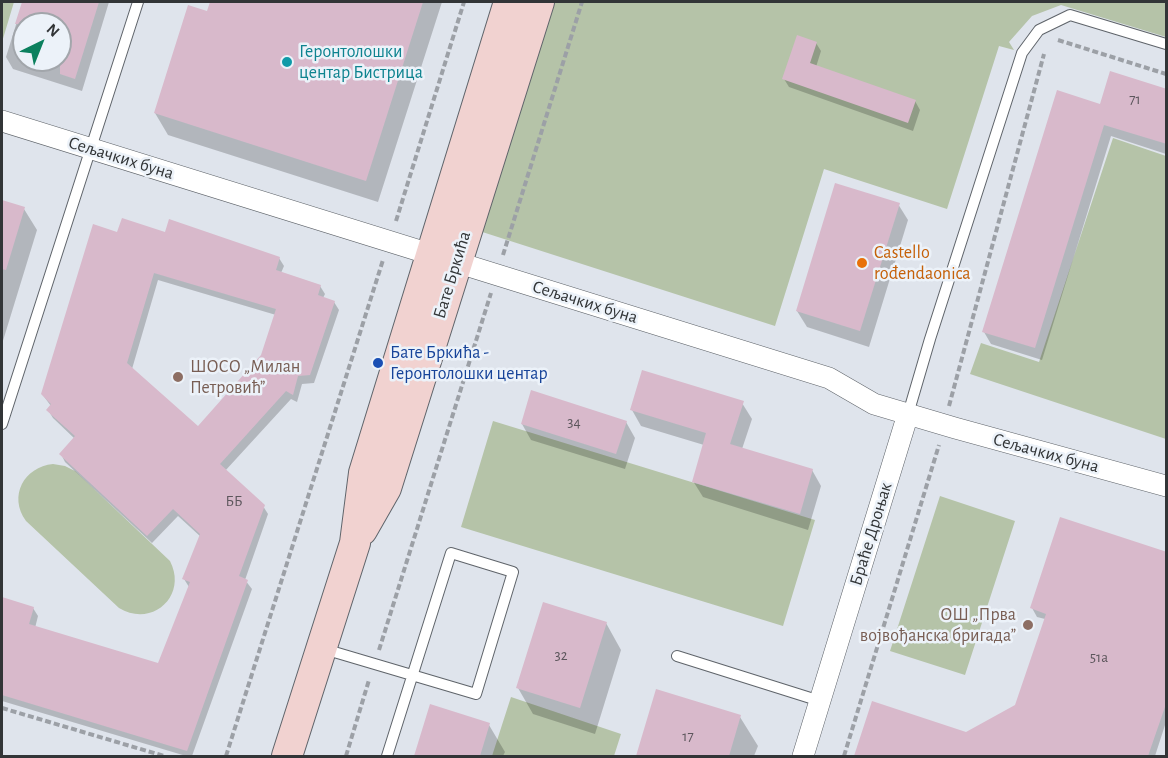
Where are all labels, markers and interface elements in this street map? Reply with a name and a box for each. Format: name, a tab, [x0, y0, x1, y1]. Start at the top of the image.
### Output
north arrow	[12, 12, 72, 72]
text: N	[43, 21, 62, 40]
place label: Геронтолошки центар Бистрица	[299, 41, 423, 84]
marker: Геронтолошки центар Бистрица	[280, 55, 294, 69]
house number: 71	[1129, 90, 1141, 108]
street label: Сељачких буна	[66, 132, 176, 184]
street label: Бате Бркића	[428, 229, 476, 321]
place label: Castello rođendaonica	[874, 242, 971, 284]
marker: Castello rođendaonica	[855, 256, 869, 270]
street label: Сељачких буна	[530, 276, 640, 328]
place label: Бате Бркића - Геронтолошки центар	[390, 342, 548, 385]
place label: ШОСО „Милан Петровић”	[190, 356, 300, 398]
marker: Бате Бркића - Геронтолошки центар	[371, 356, 385, 370]
marker: ШОСО „Милан Петровић”	[171, 370, 185, 384]
house number: 34	[567, 413, 581, 431]
street label: Сељачких буна	[991, 428, 1101, 478]
street label: Браће Дроњак	[845, 480, 897, 588]
house number: ББ	[225, 492, 243, 510]
place label: ОШ „Прва војвођанска бригада”	[860, 604, 1016, 646]
marker: ОШ „Прва војвођанска бригада”	[1021, 618, 1035, 632]
house number: 32	[554, 646, 568, 664]
house number: 51a	[1090, 648, 1108, 666]
house number: 17	[682, 727, 694, 745]

